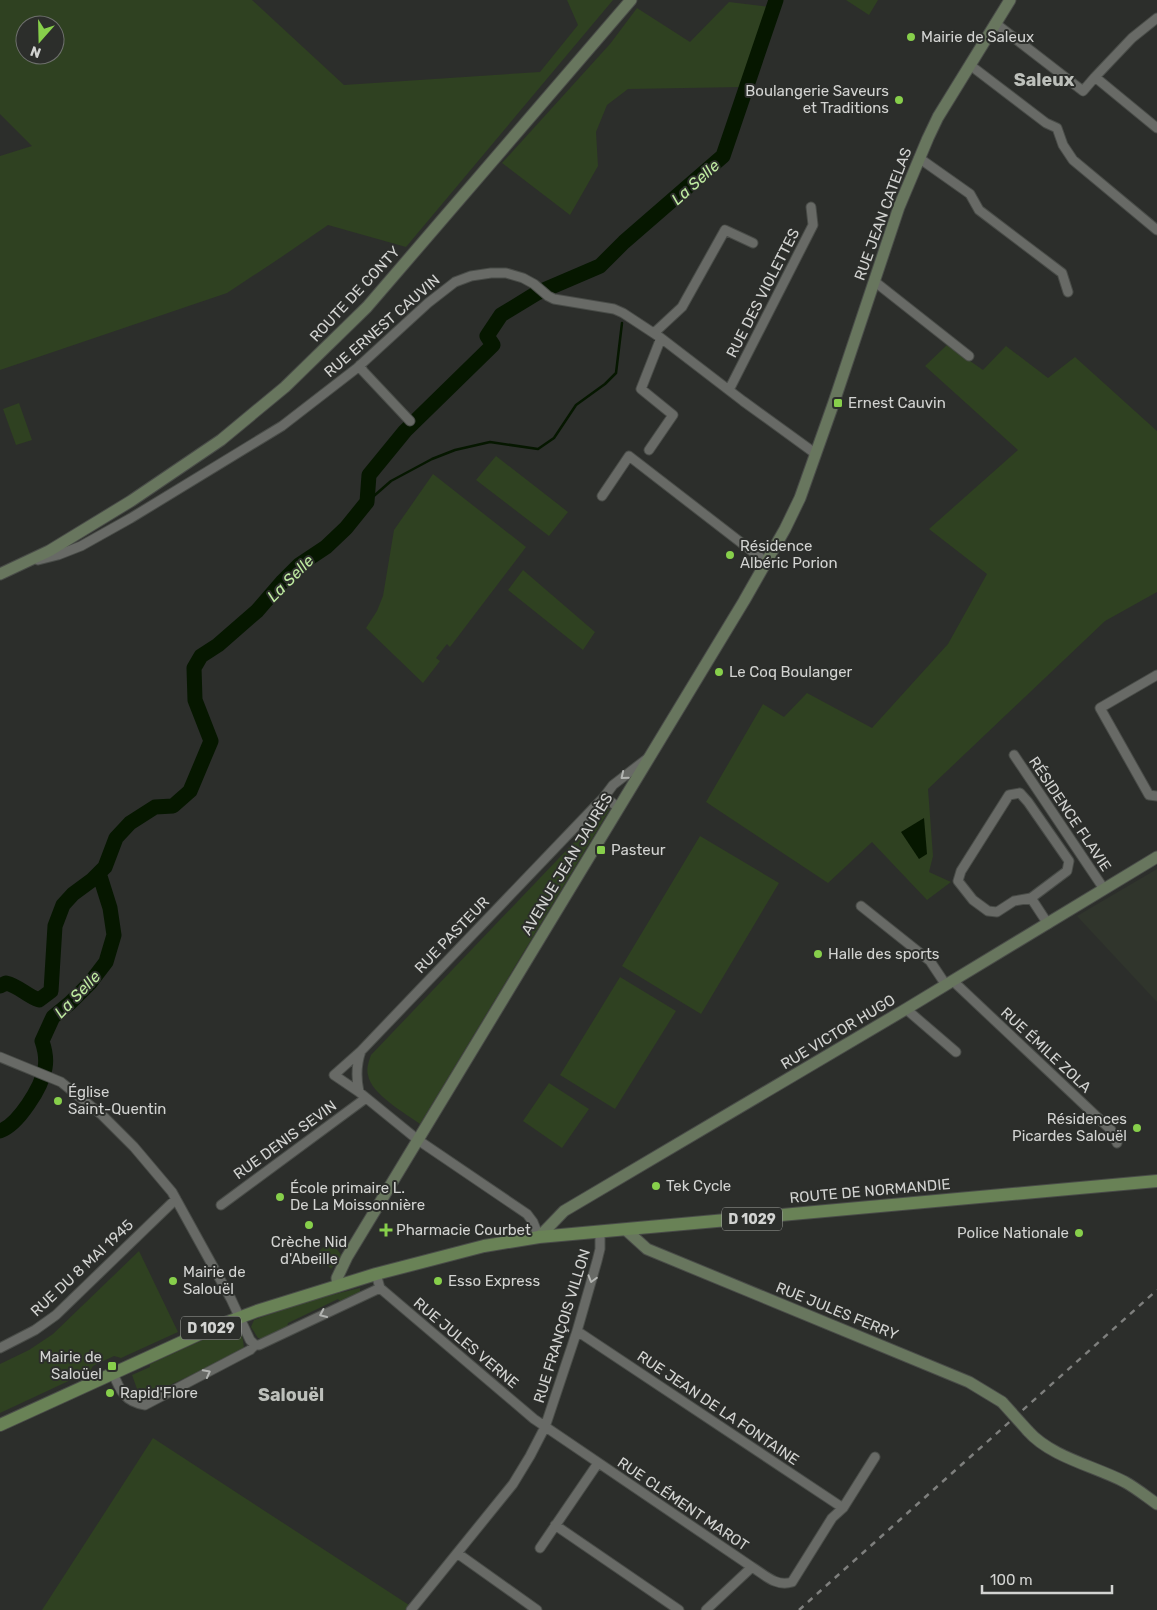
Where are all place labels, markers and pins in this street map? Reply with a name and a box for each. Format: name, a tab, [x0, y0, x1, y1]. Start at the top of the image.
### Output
place label: Mairie de Saleux	[921, 28, 1034, 46]
marker: Mairie de Saleux	[905, 31, 917, 43]
place label: Boulangerie Saveurs et Traditions	[745, 82, 889, 117]
marker: Boulangerie Saveurs et Traditions	[893, 94, 905, 106]
place label: Ernest Cauvin	[848, 394, 946, 412]
marker: Ernest Cauvin	[832, 397, 844, 409]
place label: Résidence Albéric Porion	[740, 537, 837, 572]
marker: Résidence Albéric Porion	[724, 549, 736, 561]
place label: Le Coq Boulanger	[729, 663, 853, 681]
marker: Le Coq Boulanger	[713, 666, 725, 678]
place label: Pasteur	[611, 841, 666, 859]
marker: Pasteur	[595, 844, 607, 856]
place label: Halle des sports	[828, 945, 940, 963]
marker: Halle des sports	[812, 948, 824, 960]
place label: Église Saint-Quentin	[68, 1083, 166, 1118]
marker: Église Saint-Quentin	[52, 1095, 64, 1107]
place label: Résidences Picardes Salouël	[1012, 1110, 1127, 1145]
marker: Résidences Picardes Salouël	[1131, 1122, 1143, 1134]
place label: Tek Cycle	[666, 1177, 731, 1195]
place label: École primaire L. De La Moissonnière	[290, 1179, 425, 1214]
marker: Tek Cycle	[650, 1180, 662, 1192]
marker: École primaire L. De La Moissonnière	[274, 1191, 286, 1203]
marker: Crèche Nid d'Abeille	[303, 1219, 315, 1231]
place label: Pharmacie Courbet	[396, 1221, 531, 1239]
marker: Pharmacie Courbet	[380, 1224, 392, 1236]
place label: Police Nationale	[957, 1224, 1069, 1242]
marker: Police Nationale	[1073, 1227, 1085, 1239]
place label: Crèche Nid d'Abeille	[271, 1233, 347, 1268]
place label: Mairie de Salouël	[183, 1263, 246, 1298]
place label: Esso Express	[448, 1272, 540, 1290]
marker: Mairie de Salouël	[167, 1275, 179, 1287]
marker: Esso Express	[432, 1275, 444, 1287]
place label: Mairie de Saloüel	[39, 1348, 102, 1383]
marker: Mairie de Saloüel	[106, 1360, 118, 1372]
place label: Rapid'Flore	[120, 1384, 198, 1402]
marker: Rapid'Flore	[104, 1387, 116, 1399]

